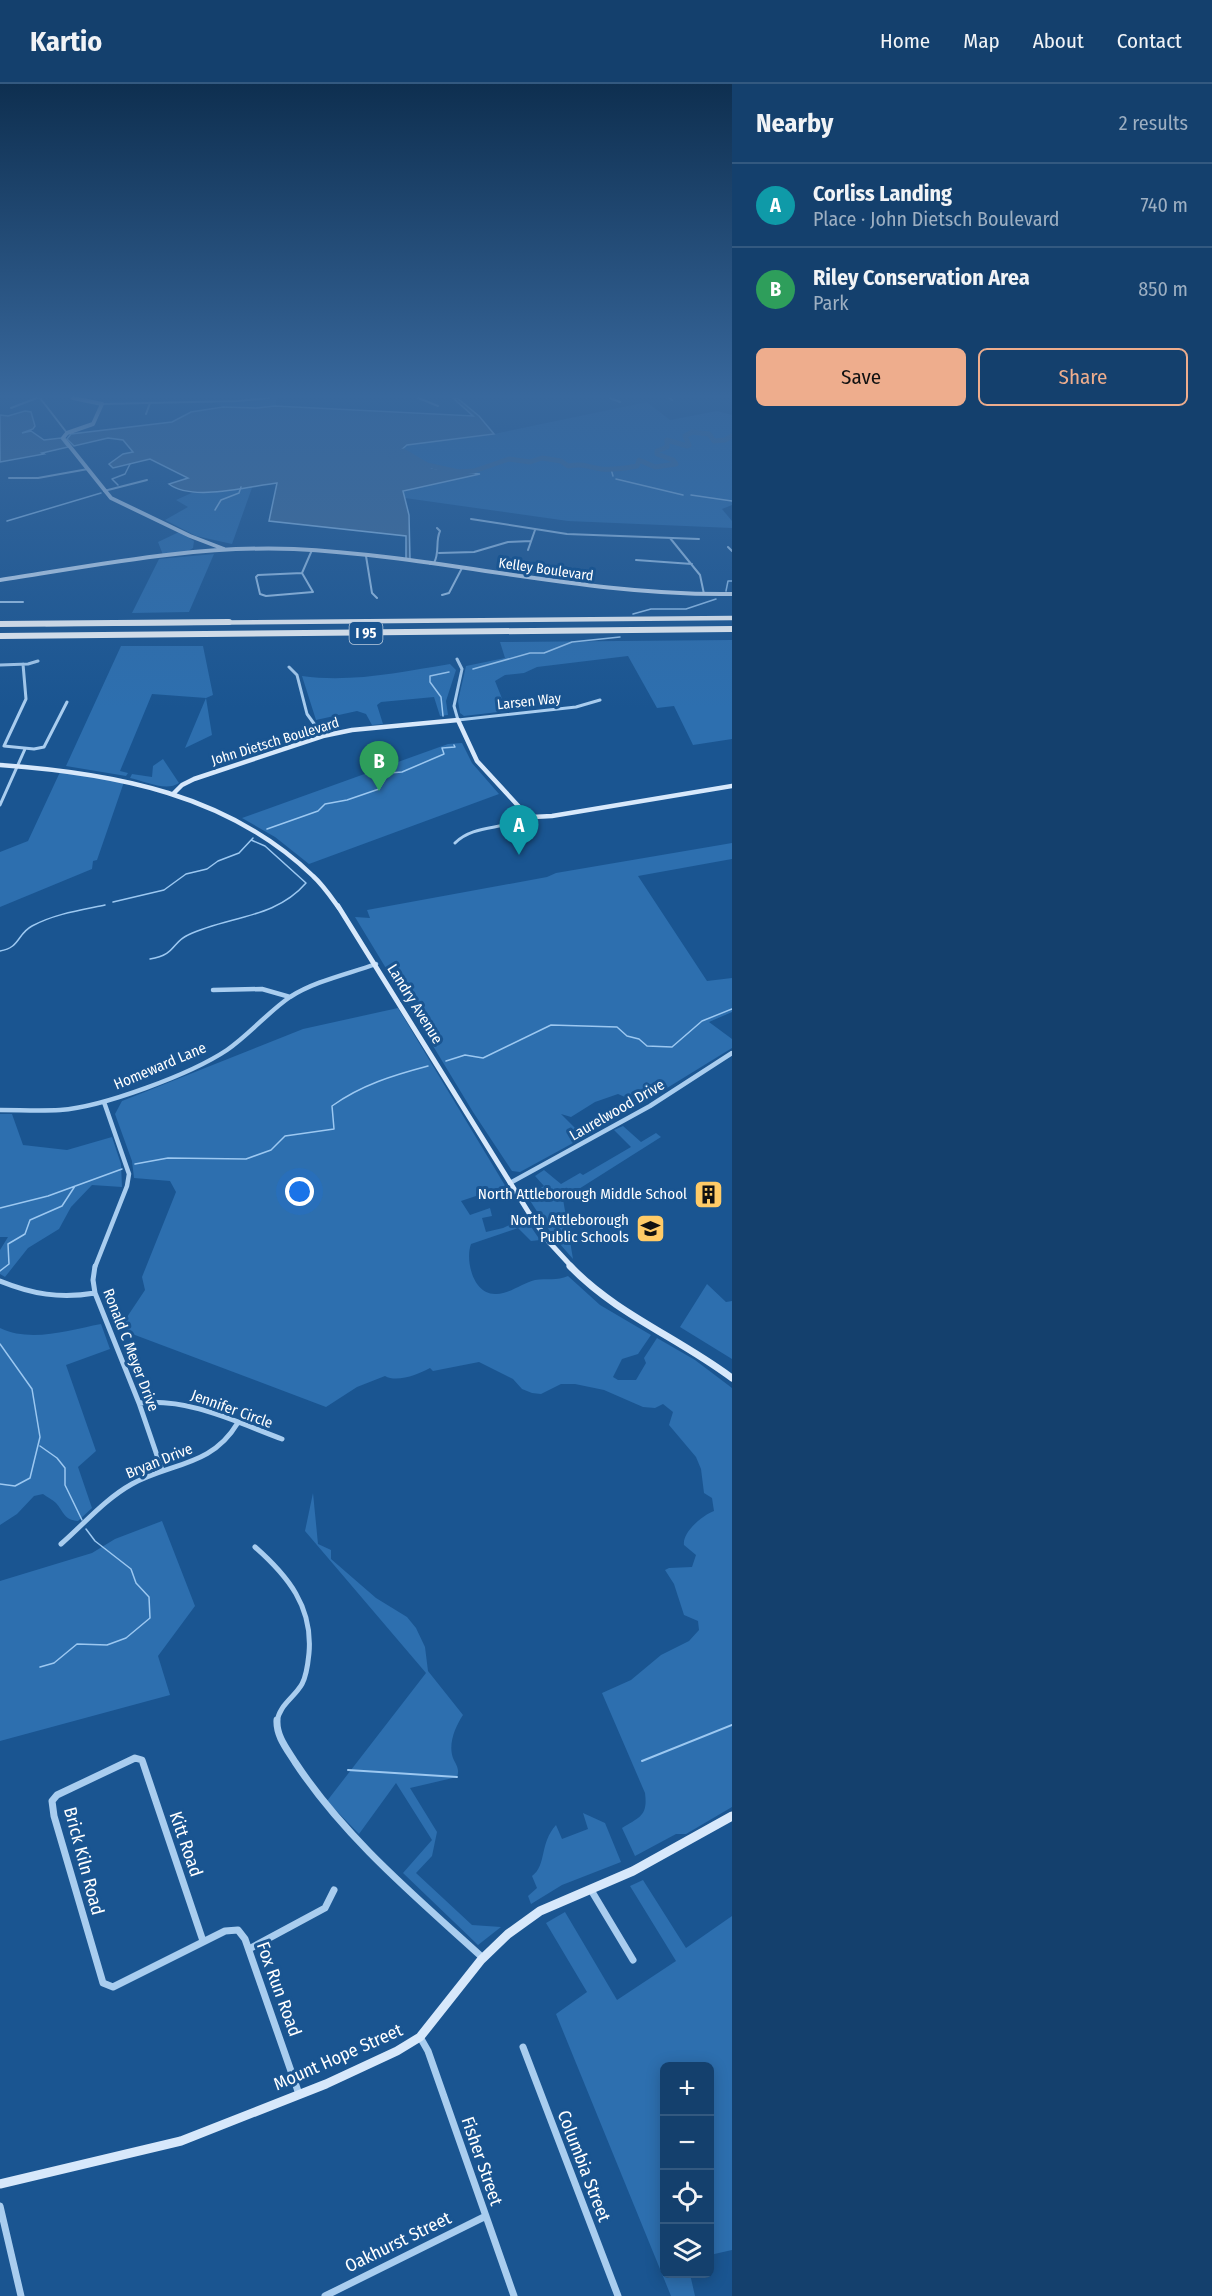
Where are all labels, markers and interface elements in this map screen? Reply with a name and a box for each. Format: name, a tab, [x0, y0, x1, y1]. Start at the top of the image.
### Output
text: Kartio	[30, 25, 102, 58]
text: Home	[880, 28, 930, 54]
text: Map	[963, 28, 1000, 54]
text: About	[1033, 28, 1084, 54]
text: Contact	[1117, 28, 1182, 54]
text: Nearby	[756, 108, 833, 139]
text: 2 results	[1119, 111, 1188, 135]
text: Corliss Landing	[813, 180, 952, 207]
text: A	[770, 193, 781, 217]
text: 740 m	[1140, 193, 1188, 217]
text: Place · John Dietsch Boulevard	[813, 207, 1060, 231]
text: Riley Conservation Area	[813, 264, 1030, 291]
text: B	[770, 277, 781, 301]
text: 850 m	[1138, 277, 1188, 301]
text: Park	[813, 291, 849, 315]
button: Save	[756, 348, 966, 406]
button: Share	[978, 348, 1188, 406]
street label: Kelley Boulevard	[497, 554, 594, 585]
road number: I 95	[350, 622, 382, 644]
street label: Larsen Way	[496, 690, 563, 713]
street label: John Dietsch Boulevard	[209, 714, 341, 769]
pin: B	[360, 742, 398, 791]
pin: A	[500, 806, 538, 855]
street label: Landry Avenue	[383, 961, 447, 1047]
street label: Homeward Lane	[111, 1038, 209, 1094]
street label: Laurelwood Drive	[566, 1075, 668, 1145]
your location	[285, 1177, 314, 1206]
building icon: North Attleborough Middle School	[692, 1178, 724, 1210]
place label: North Attleborough Middle School	[478, 1185, 687, 1203]
place label: North Attleborough Public Schools	[510, 1211, 629, 1246]
school or university icon: North Attleborough Public Schools	[634, 1213, 666, 1245]
street label: Ronald C Meyer Drive	[99, 1286, 163, 1414]
street label: Jennifer Circle	[189, 1386, 275, 1432]
street label: Bryan Drive	[123, 1439, 195, 1483]
street label: Brick Kiln Road	[59, 1805, 109, 1917]
street label: Kitt Road	[165, 1809, 207, 1879]
street label: Fox Run Road	[252, 1939, 306, 2039]
street label: Mount Hope Street	[270, 2019, 406, 2095]
map controls	[660, 2062, 714, 2278]
button: +	[660, 2062, 714, 2116]
street label: Columbia Street	[553, 2107, 615, 2225]
street label: Fisher Street	[457, 2114, 508, 2209]
button: −	[660, 2116, 714, 2170]
button: locate	[660, 2170, 714, 2224]
street label: Oakhurst Street	[341, 2207, 455, 2277]
button: layers	[660, 2224, 714, 2278]

